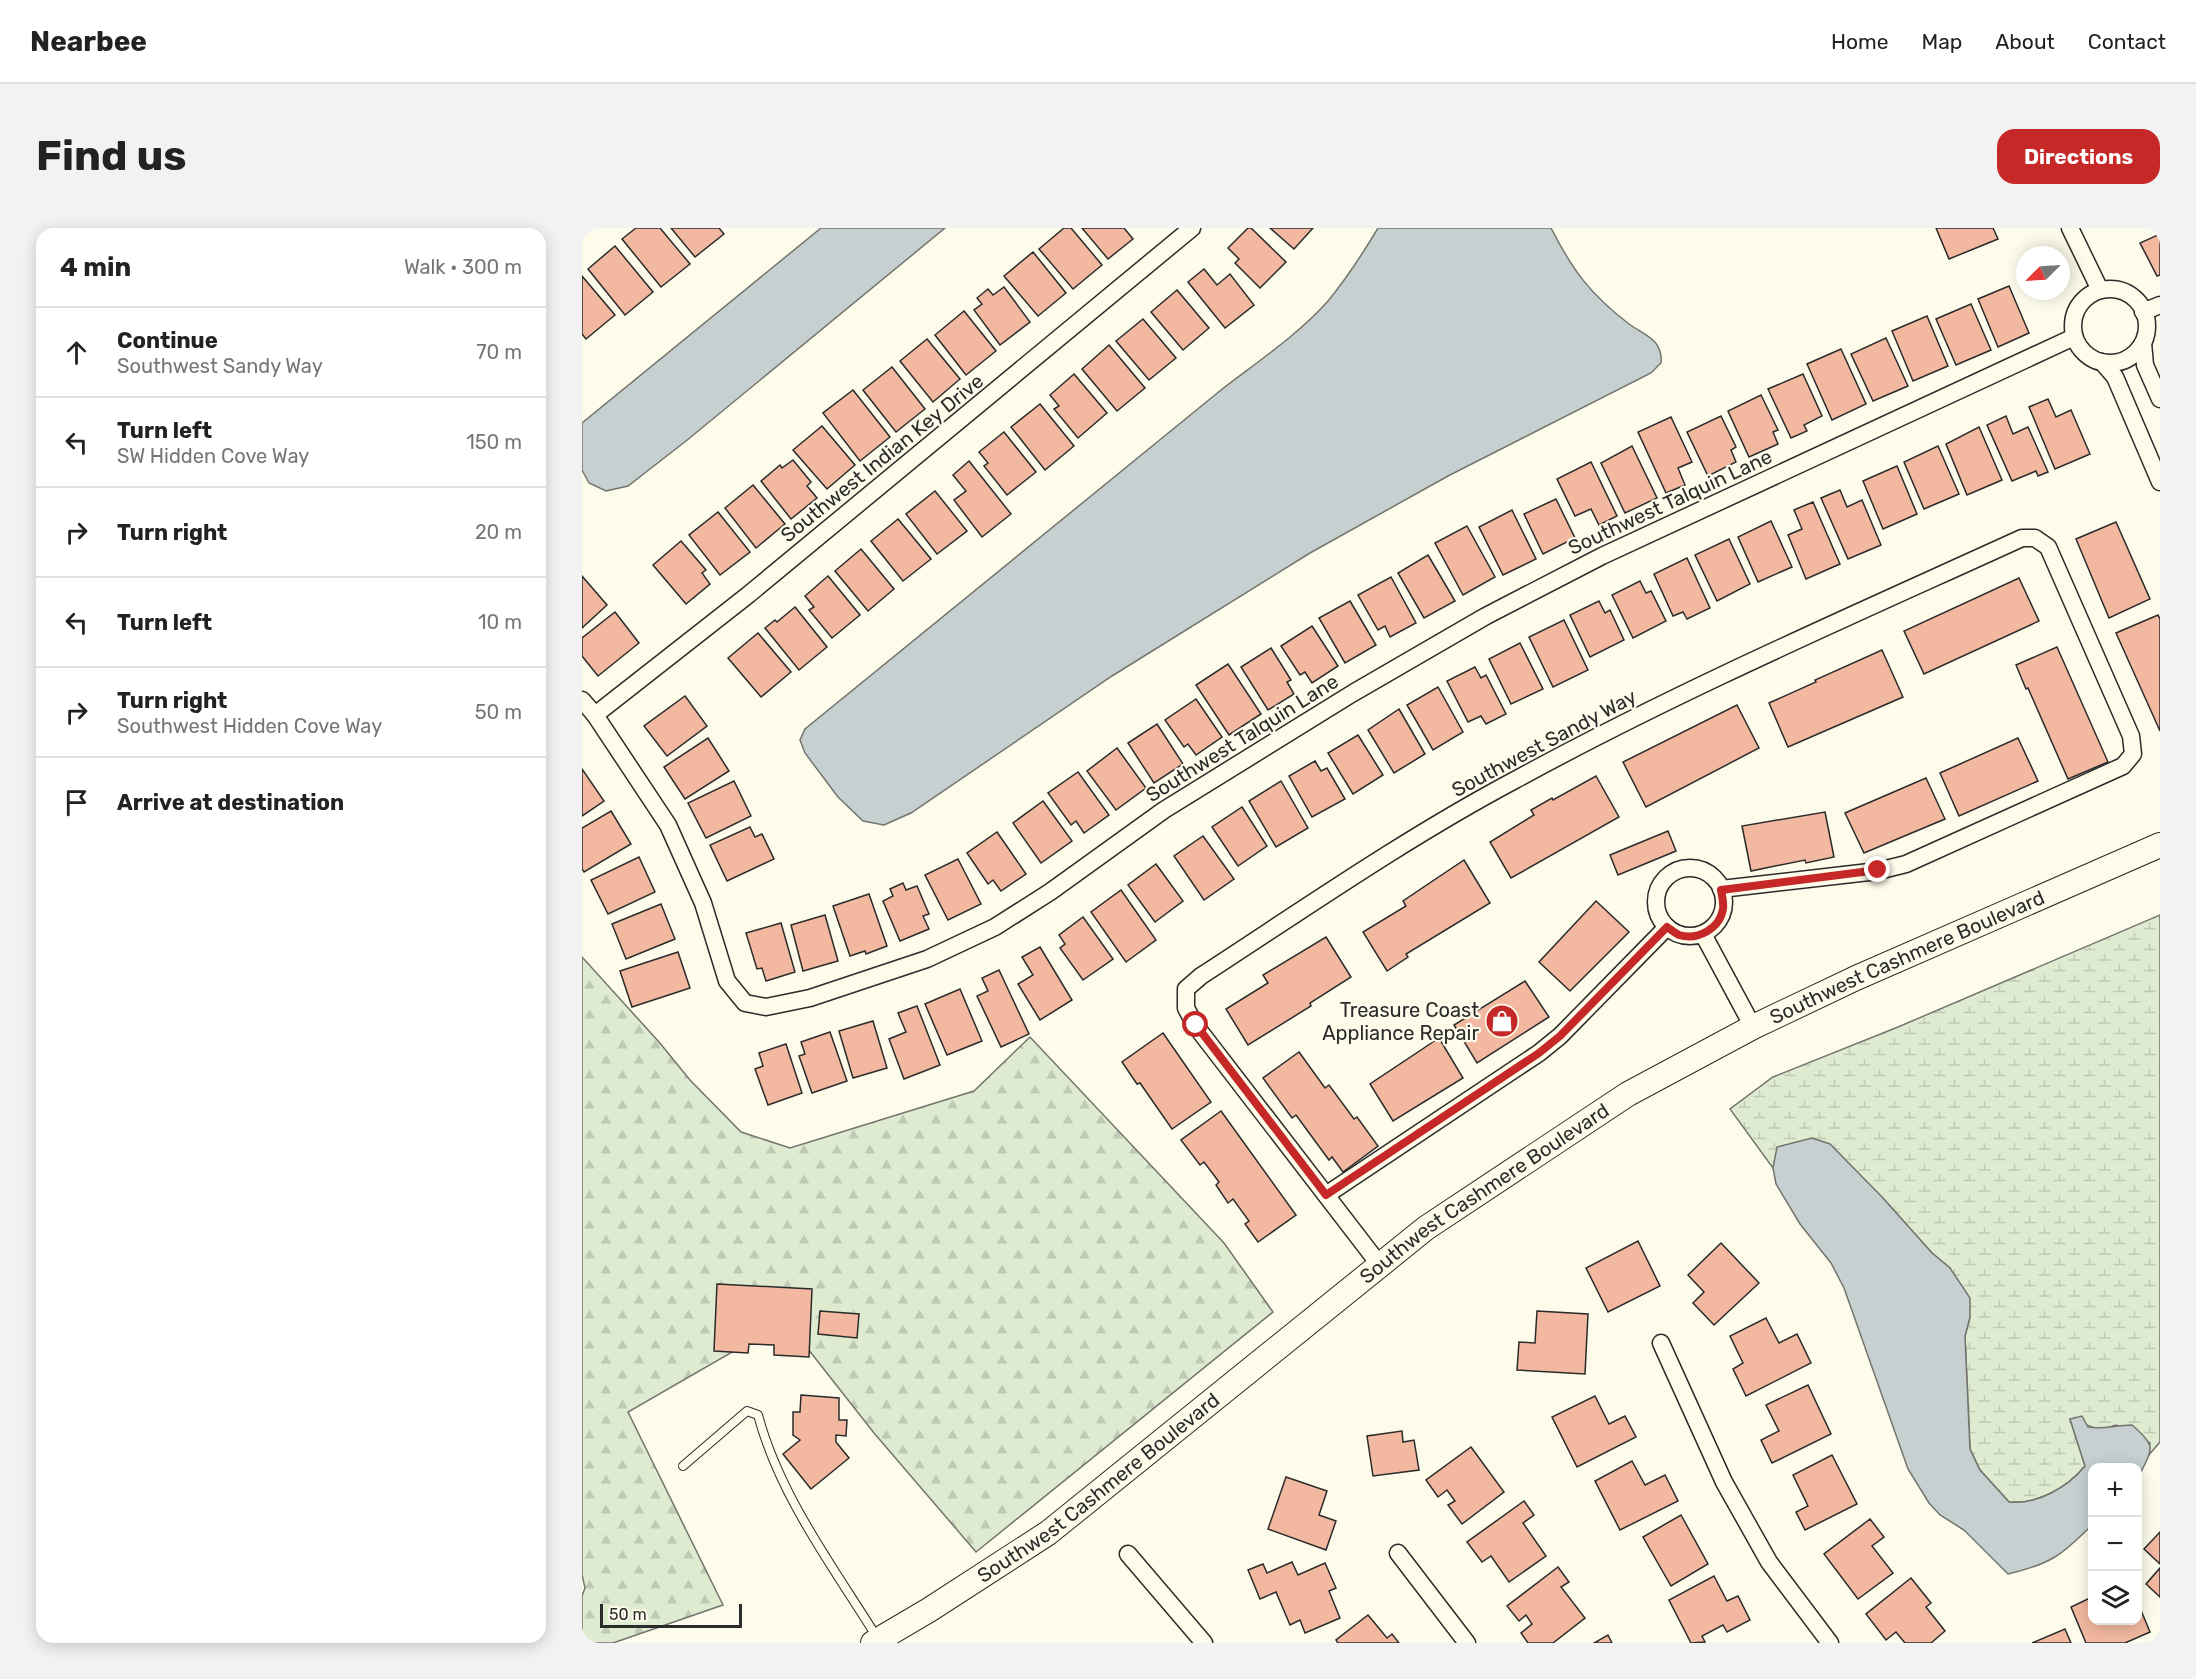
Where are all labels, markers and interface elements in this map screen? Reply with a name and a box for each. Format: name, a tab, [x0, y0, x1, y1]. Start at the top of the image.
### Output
text: Nearbee	[30, 25, 147, 58]
text: Home	[1831, 29, 1888, 54]
text: Map	[1921, 29, 1962, 54]
text: About	[1995, 29, 2055, 54]
text: Contact	[2088, 29, 2166, 54]
button: Directions	[1997, 129, 2160, 184]
text: Find us	[36, 131, 187, 181]
north arrow	[2016, 246, 2070, 300]
text: 4 min	[60, 252, 131, 283]
text: Walk · 300 m	[404, 255, 522, 279]
text: Continue	[117, 327, 218, 354]
icon: ahead	[60, 336, 93, 369]
text: 70 m	[476, 340, 522, 364]
text: Southwest Sandy Way	[117, 354, 323, 378]
street label: Southwest Indian Key Drive	[776, 369, 988, 547]
text: Turn left	[117, 417, 212, 444]
icon: left	[60, 426, 93, 459]
text: 150 m	[466, 430, 522, 454]
text: SW Hidden Cove Way	[117, 444, 309, 468]
street label: Southwest Talquin Lane	[1564, 444, 1776, 560]
icon: right	[60, 516, 93, 549]
text: Turn right	[117, 519, 227, 546]
text: 20 m	[475, 520, 522, 544]
icon: left	[60, 606, 93, 639]
text: Turn left	[117, 609, 212, 636]
text: 10 m	[478, 610, 522, 634]
street label: Southwest Talquin Lane	[1141, 669, 1343, 807]
street label: Southwest Sandy Way	[1448, 684, 1640, 802]
text: Turn right	[117, 687, 227, 714]
icon: right	[60, 696, 93, 729]
text: 50 m	[475, 700, 522, 724]
text: Southwest Hidden Cove Way	[117, 714, 382, 738]
icon: arrive	[60, 786, 93, 819]
text: Arrive at destination	[117, 789, 344, 816]
route end	[1864, 856, 1890, 882]
street label: Southwest Cashmere Boulevard	[1766, 885, 2048, 1029]
place label: Treasure Coast Appliance Repair	[1322, 998, 1479, 1045]
shop icon: Treasure Coast Appliance Repair	[1484, 1003, 1520, 1039]
route start	[1182, 1011, 1208, 1037]
street label: Southwest Cashmere Boulevard	[1355, 1098, 1613, 1289]
street label: Southwest Cashmere Boulevard	[973, 1388, 1224, 1588]
map controls	[2088, 1463, 2142, 1625]
button: +	[2088, 1463, 2142, 1517]
button: −	[2088, 1517, 2142, 1571]
button: layers	[2088, 1571, 2142, 1625]
scale bar	[600, 1601, 742, 1628]
text: 50 m	[609, 1605, 647, 1624]

